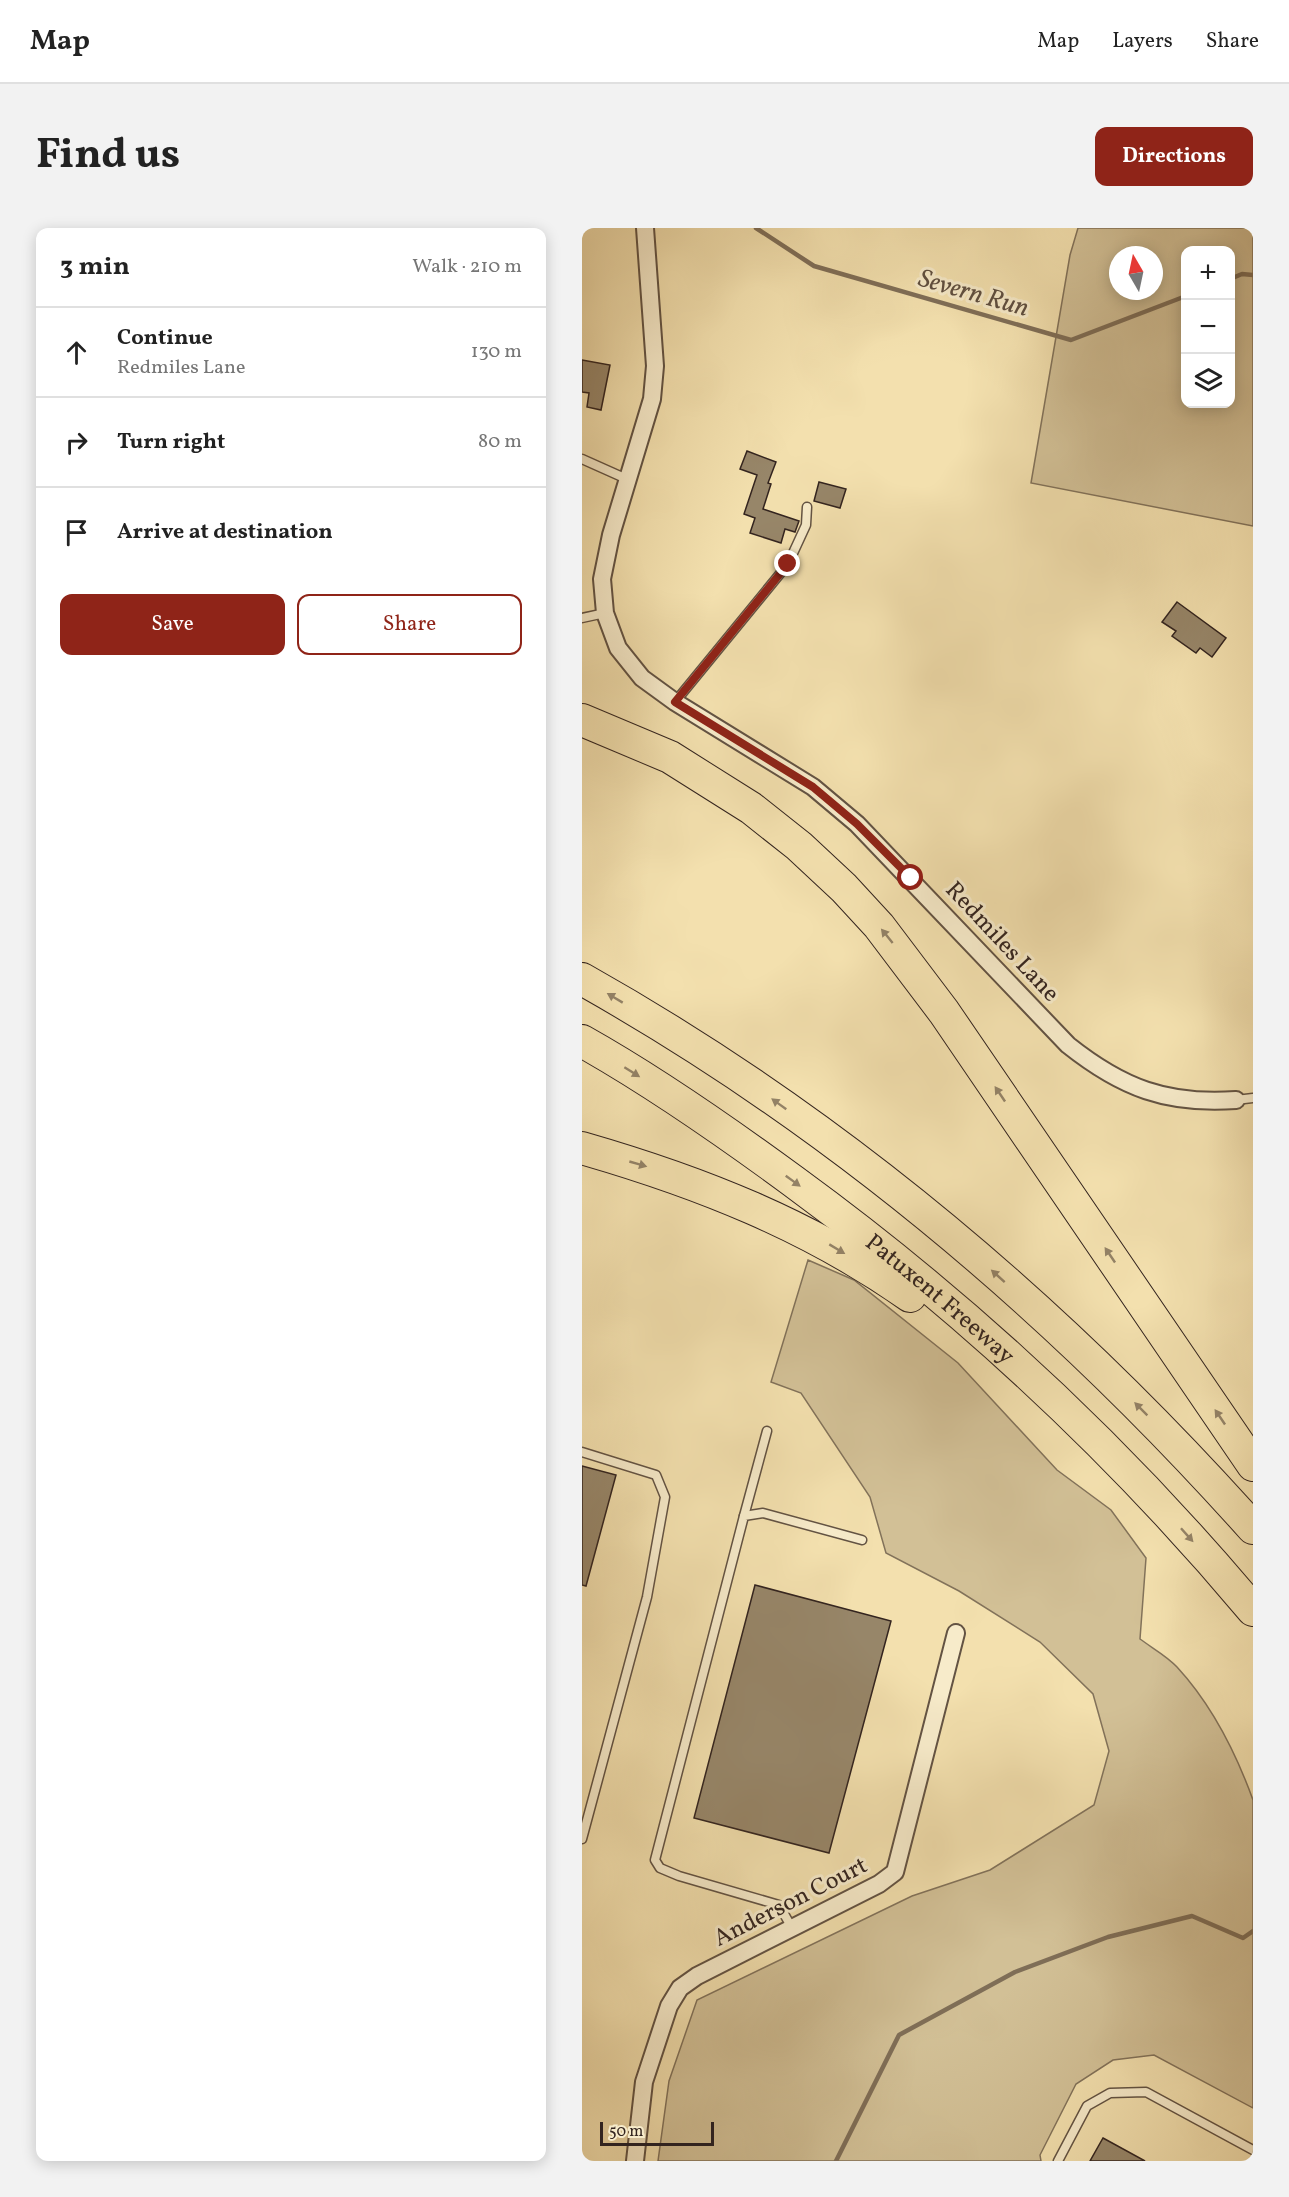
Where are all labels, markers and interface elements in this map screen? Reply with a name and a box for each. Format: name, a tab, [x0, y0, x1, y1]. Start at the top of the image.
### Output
text: Map	[30, 22, 90, 61]
text: Map	[1037, 27, 1079, 56]
text: Layers	[1112, 27, 1173, 56]
text: Share	[1206, 27, 1259, 56]
text: Find us	[36, 127, 180, 186]
button: Directions	[1095, 127, 1253, 186]
north arrow	[1109, 246, 1163, 300]
map controls	[1181, 246, 1235, 408]
button: +	[1181, 246, 1235, 300]
text: 3 min	[60, 249, 130, 285]
text: Walk · 210 m	[412, 253, 522, 281]
water label: Severn Run	[914, 261, 1033, 327]
button: −	[1181, 300, 1235, 354]
text: Continue	[117, 323, 213, 354]
icon: ahead	[60, 336, 93, 369]
text: 130 m	[471, 338, 522, 366]
text: Redmiles Lane	[117, 354, 245, 382]
button: layers	[1181, 354, 1235, 408]
icon: right	[60, 426, 93, 459]
text: Turn right	[117, 427, 225, 458]
text: 80 m	[478, 428, 522, 456]
icon: arrive	[60, 516, 93, 549]
text: Arrive at destination	[117, 517, 333, 548]
route end	[774, 550, 800, 576]
button: Save	[60, 594, 285, 655]
button: Share	[297, 594, 522, 655]
route start	[897, 864, 923, 890]
street label: Redmiles Lane	[937, 874, 1067, 1010]
one-way arrow	[880, 928, 893, 944]
one-way arrow	[607, 992, 623, 1003]
one-way arrow	[624, 1066, 640, 1077]
one-way arrow	[994, 1087, 1006, 1103]
one-way arrow	[771, 1099, 787, 1110]
one-way arrow	[629, 1160, 647, 1169]
one-way arrow	[785, 1175, 801, 1187]
street label: Patuxent Freeway	[857, 1227, 1022, 1373]
one-way arrow	[829, 1243, 845, 1254]
one-way arrow	[1104, 1248, 1116, 1264]
one-way arrow	[991, 1269, 1006, 1283]
one-way arrow	[1134, 1401, 1148, 1416]
one-way arrow	[1214, 1409, 1226, 1425]
one-way arrow	[1180, 1527, 1193, 1542]
street label: Anderson Court	[708, 1849, 874, 1956]
scale bar	[600, 2119, 714, 2146]
text: 50 m	[609, 2121, 643, 2143]

